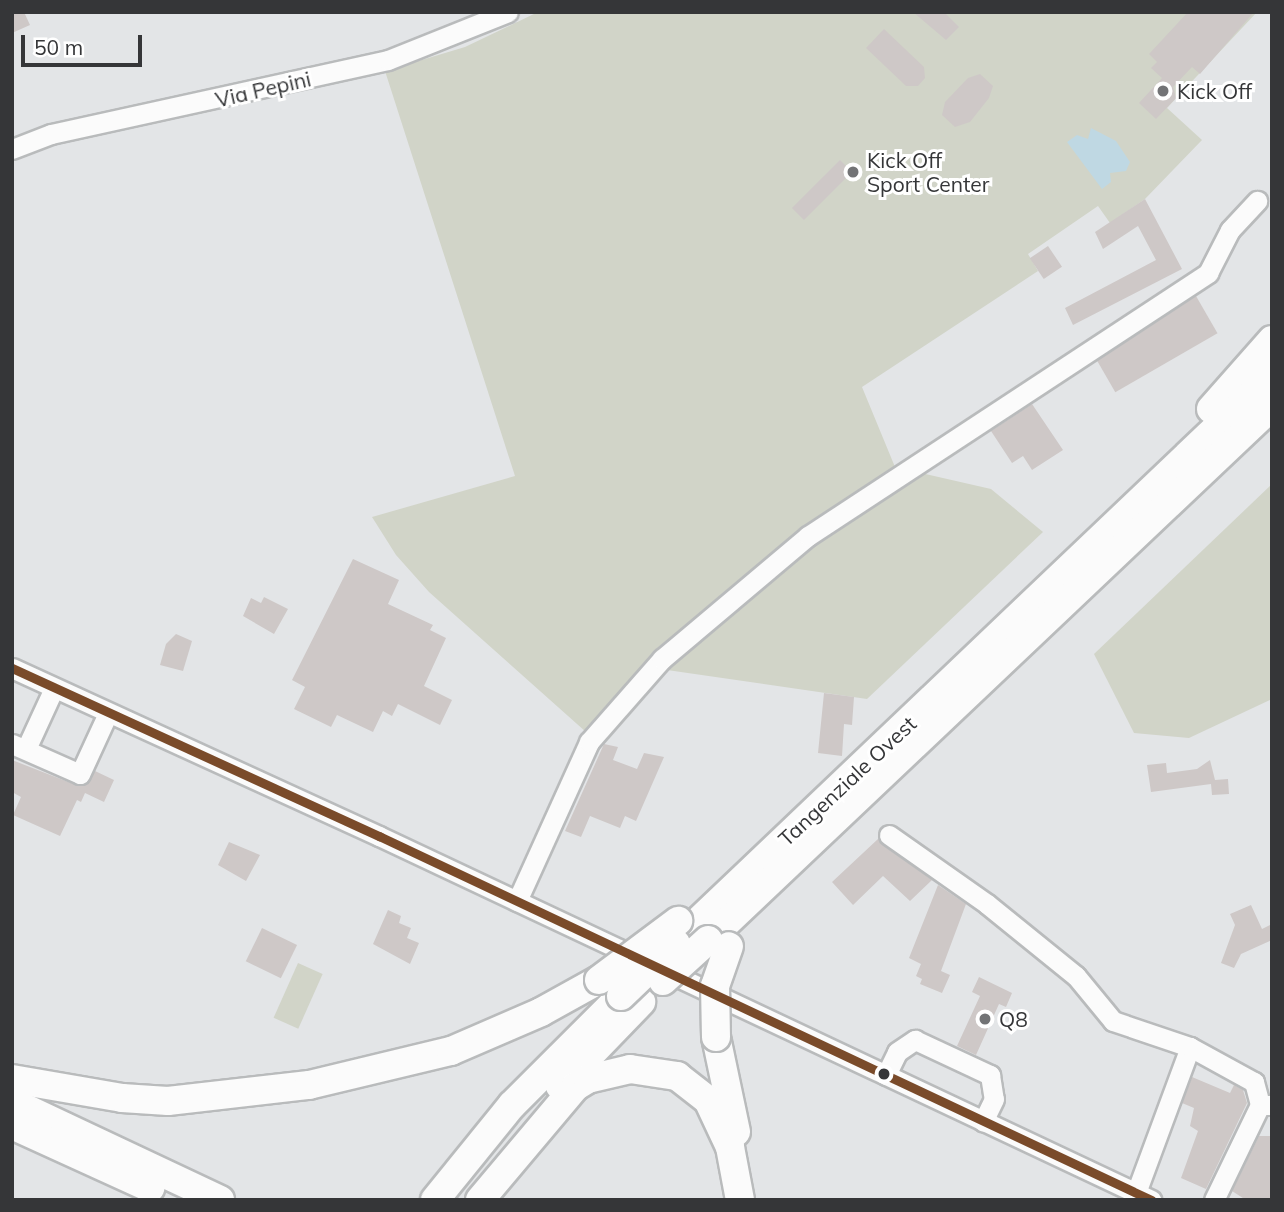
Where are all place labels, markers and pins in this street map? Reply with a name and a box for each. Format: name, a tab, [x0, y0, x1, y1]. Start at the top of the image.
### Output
place label: Kick Off	[1177, 78, 1252, 104]
marker: Kick Off	[1155, 83, 1171, 99]
place label: Kick Off Sport Center	[867, 147, 989, 197]
marker: Kick Off Sport Center	[845, 164, 861, 180]
place label: Q8	[999, 1006, 1028, 1032]
marker: Q8	[977, 1011, 993, 1027]
unlabelled marker	[877, 1067, 891, 1081]

